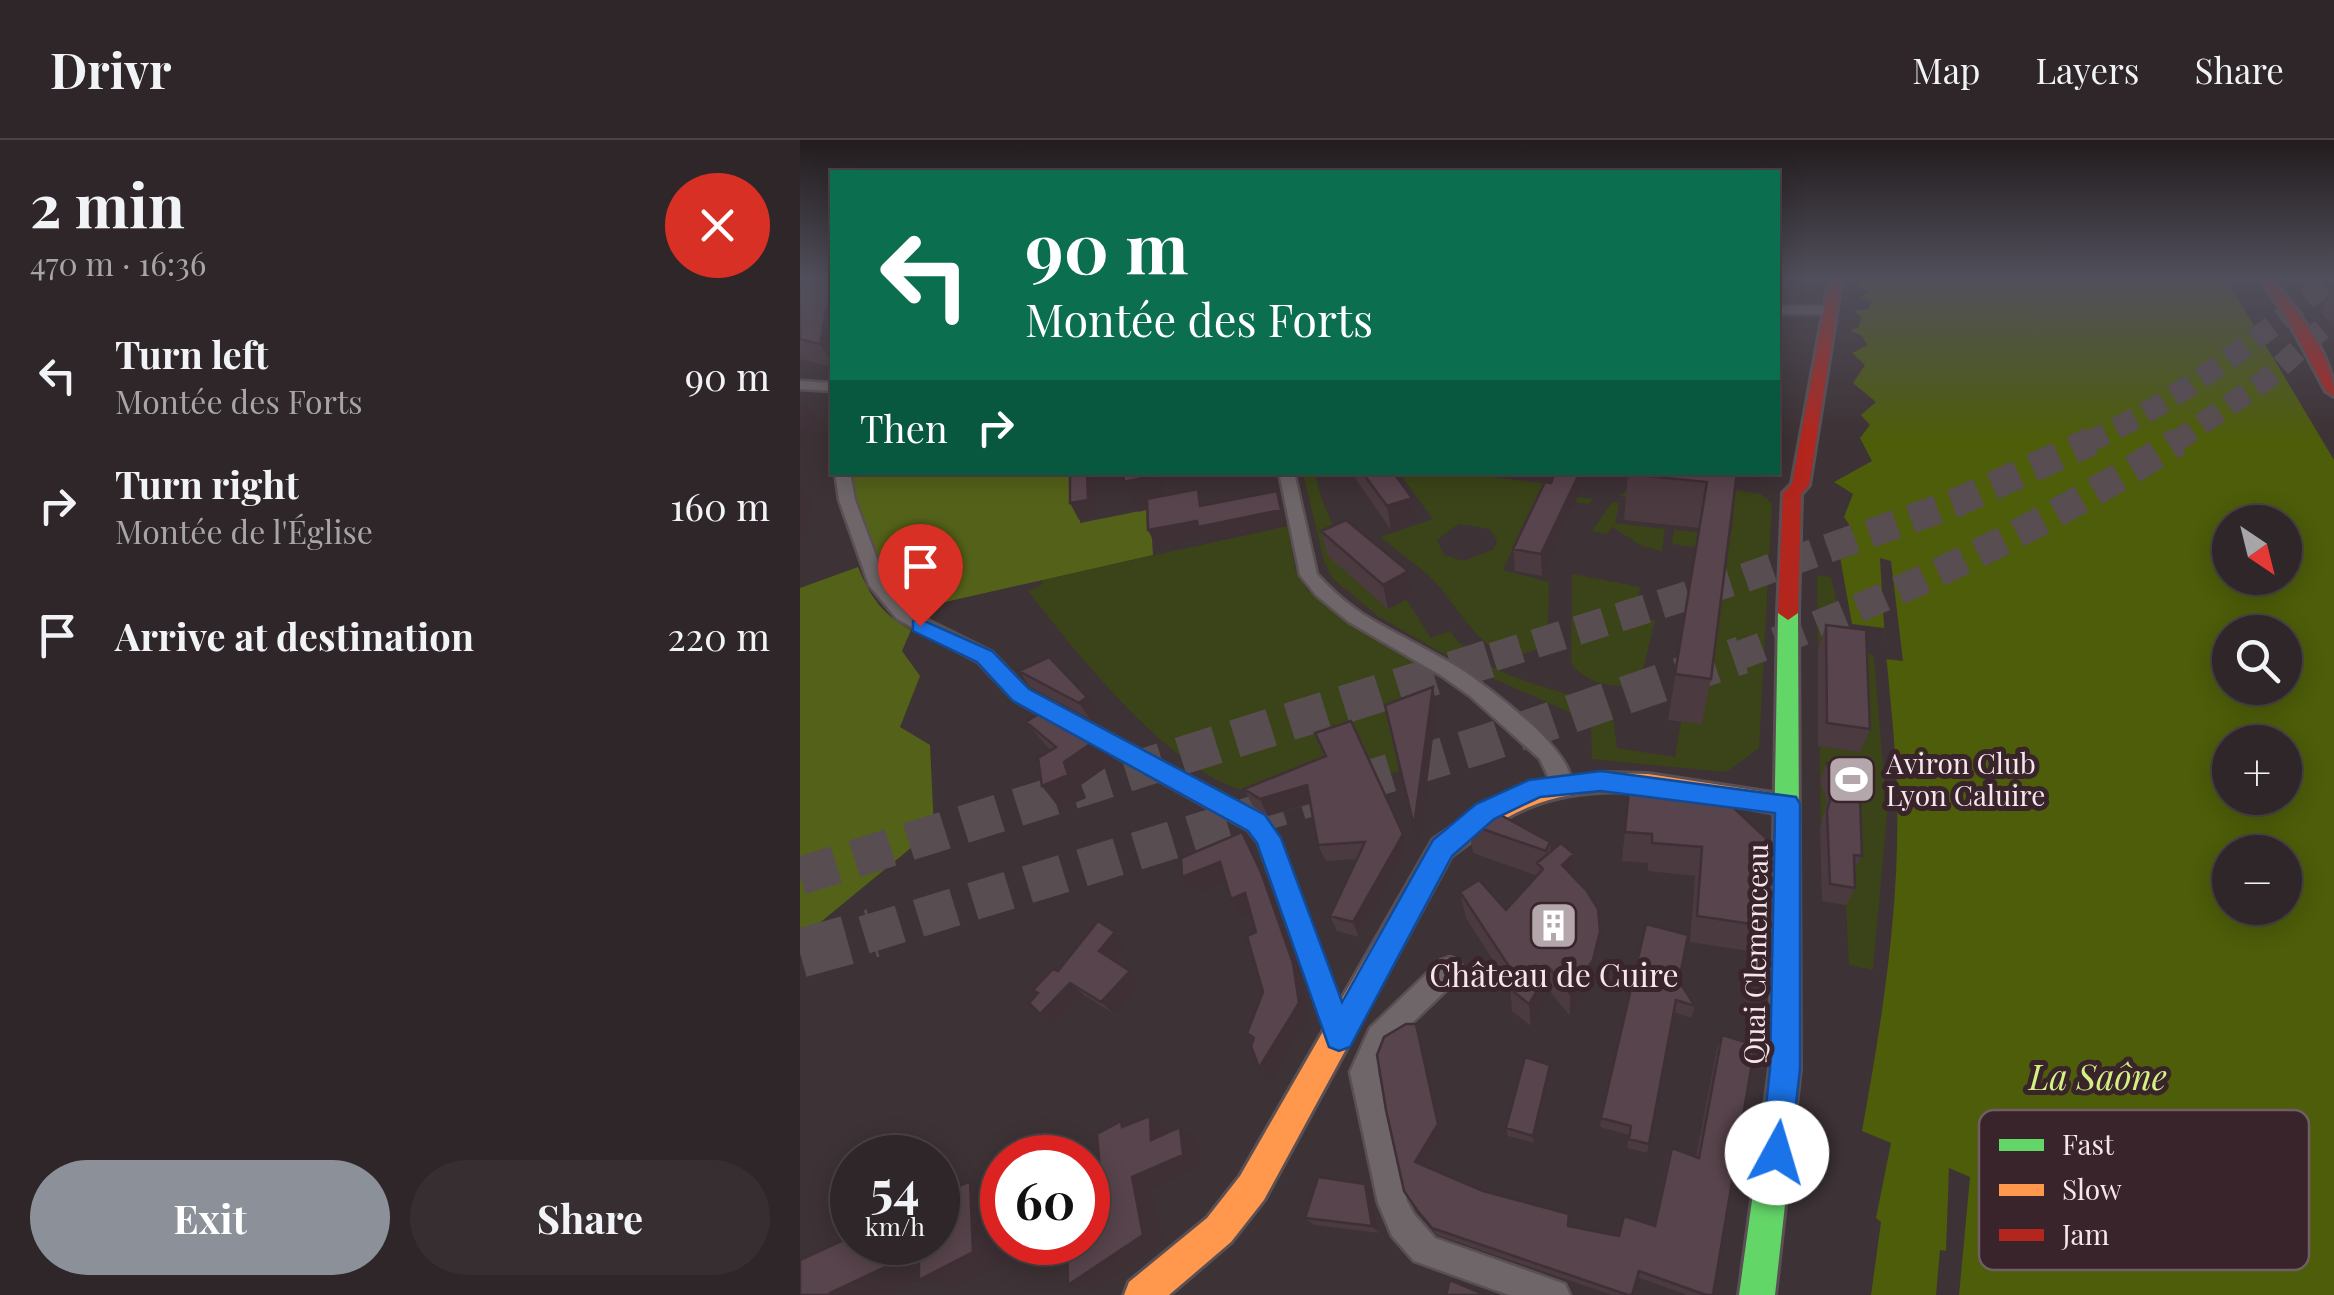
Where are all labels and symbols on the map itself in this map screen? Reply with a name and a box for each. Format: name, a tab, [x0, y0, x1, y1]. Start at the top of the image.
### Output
north arrow	[2212, 505, 2302, 595]
pin	[878, 524, 963, 627]
place label: Aviron Club Lyon Caluire	[1885, 744, 2045, 813]
sports icon: Aviron Club Lyon Caluire	[1825, 754, 1877, 806]
street label: Quai Clemenceau	[1734, 843, 1775, 1065]
building icon: Château de Cuire	[1528, 900, 1580, 952]
place label: Château de Cuire	[1429, 952, 1679, 995]
water label: La Saône	[2027, 1052, 2167, 1099]
position arrow	[1725, 1101, 1829, 1205]
legend	[1979, 1110, 2309, 1270]
text: Fast	[2062, 1125, 2115, 1162]
speed limit sign: 60	[980, 1135, 1110, 1265]
text: Slow	[2062, 1170, 2122, 1207]
text: Jam	[2061, 1215, 2109, 1252]

